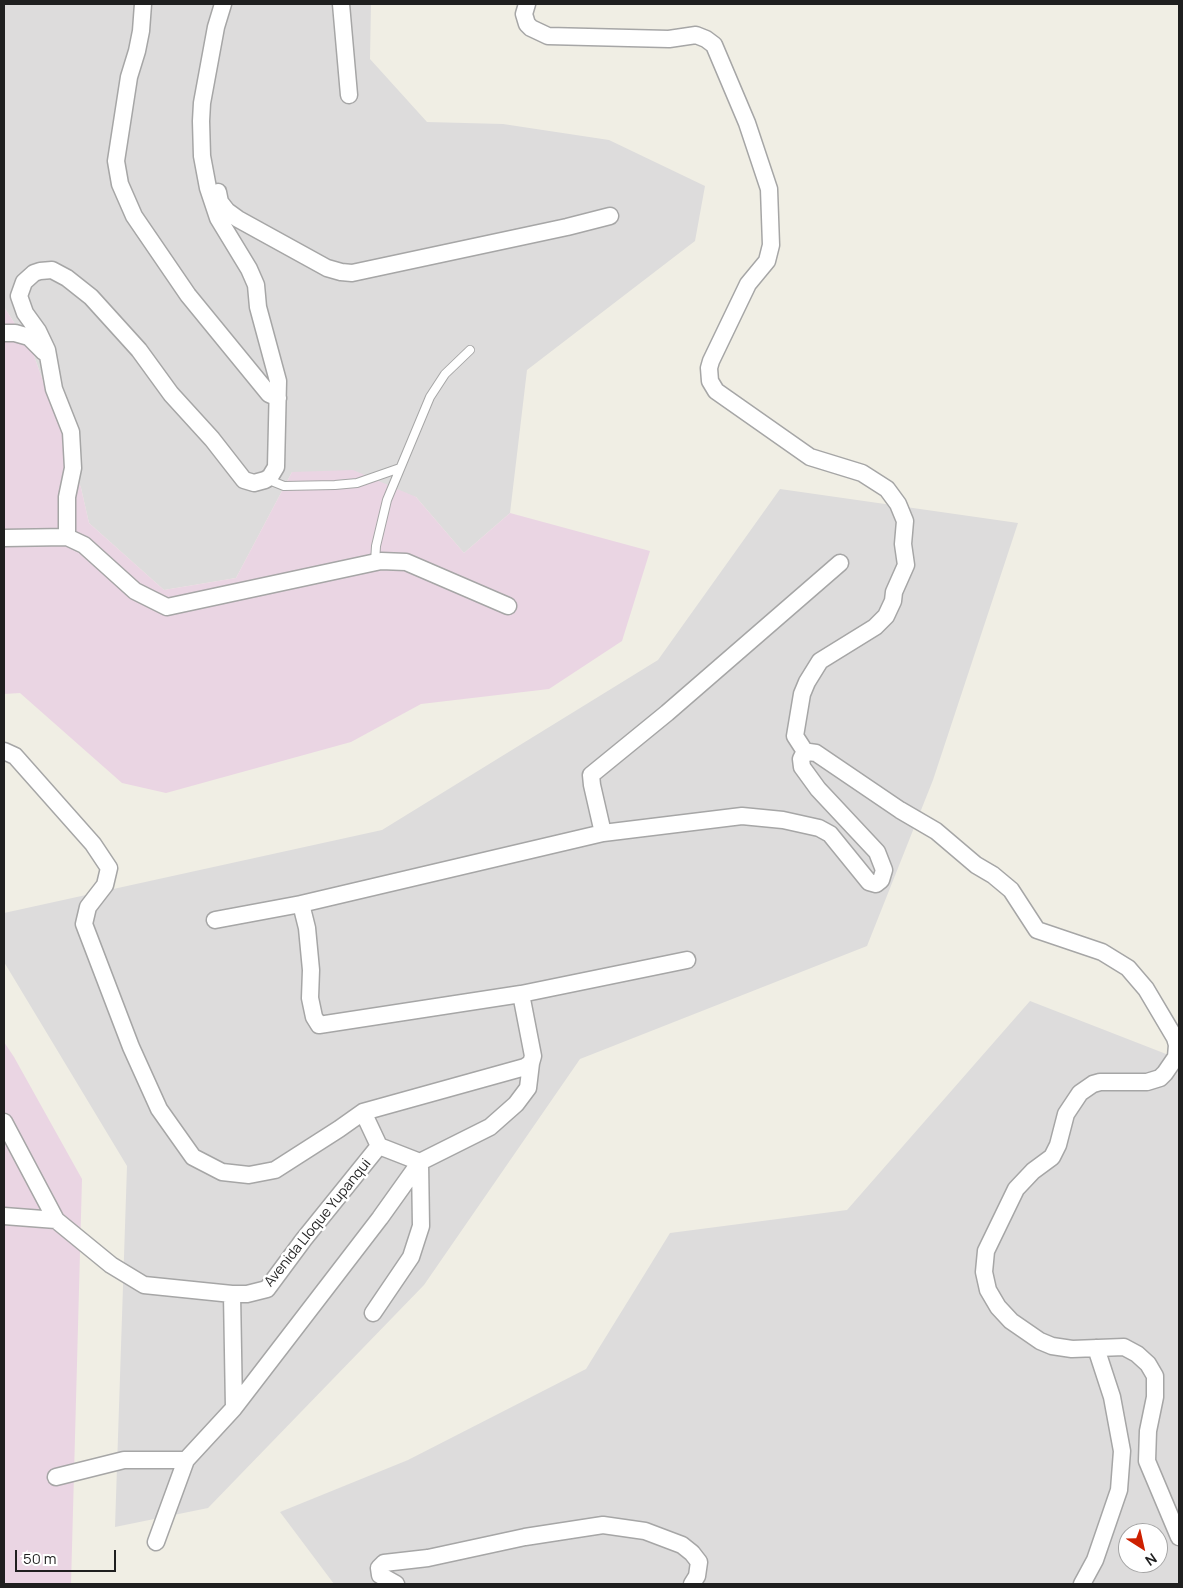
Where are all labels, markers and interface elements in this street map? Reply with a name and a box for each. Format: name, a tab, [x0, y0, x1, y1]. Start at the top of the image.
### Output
street label: Avenida Lloque Yupanqui	[261, 1156, 375, 1290]
north arrow	[1118, 1523, 1168, 1573]
scale bar	[18, 1540, 119, 1572]
text: 50 m	[23, 1548, 57, 1569]
text: N	[1142, 1549, 1161, 1571]

